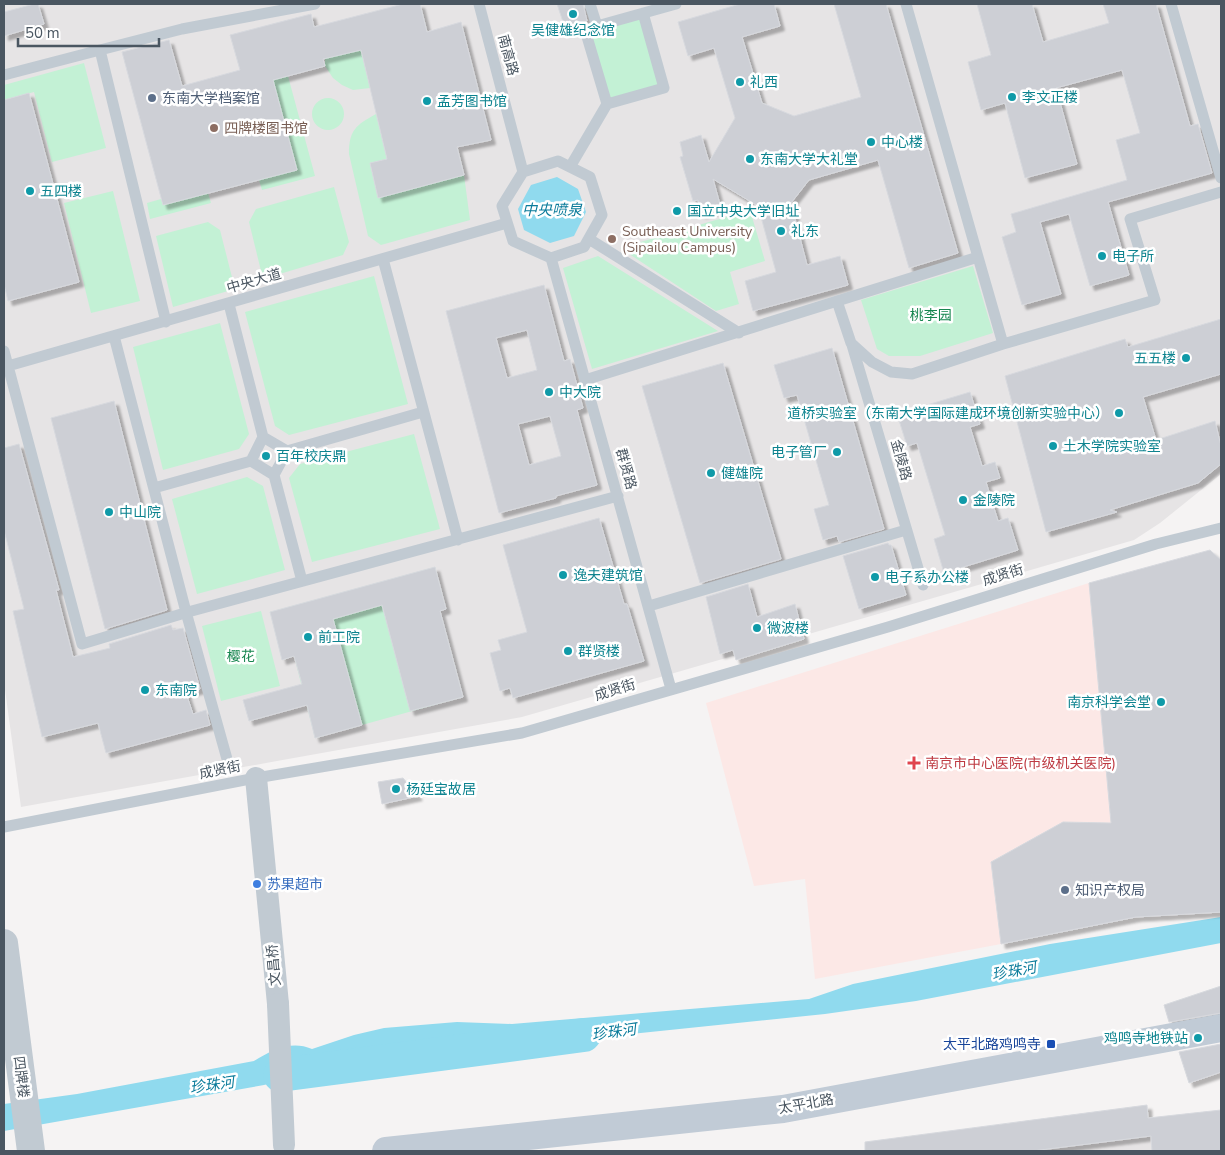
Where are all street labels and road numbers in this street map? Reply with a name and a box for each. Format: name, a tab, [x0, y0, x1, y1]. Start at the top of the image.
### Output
street label: 南高路	[493, 32, 523, 78]
street label: 中央大道	[224, 264, 284, 298]
street label: 金陵路	[886, 437, 916, 483]
street label: 群贤路	[611, 446, 641, 492]
street label: 成贤街	[980, 560, 1026, 590]
street label: 成贤街	[592, 675, 638, 705]
street label: 成贤街	[198, 757, 242, 783]
street label: 文昌桥	[263, 943, 285, 987]
street label: 四牌楼	[9, 1055, 33, 1099]
street label: 太平北路	[777, 1090, 835, 1118]

